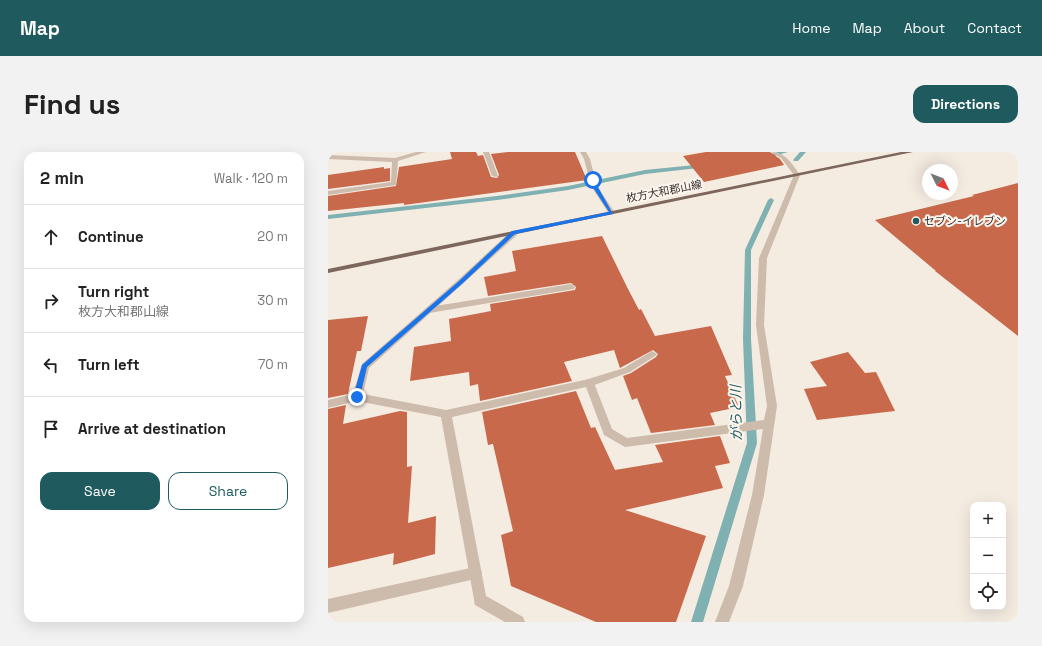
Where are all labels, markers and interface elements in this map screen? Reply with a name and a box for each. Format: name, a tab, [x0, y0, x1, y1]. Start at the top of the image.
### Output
text: Map	[20, 16, 60, 41]
text: Home	[792, 19, 830, 37]
text: Map	[852, 19, 882, 37]
text: About	[904, 19, 945, 37]
text: Contact	[967, 19, 1022, 37]
button: Directions	[913, 85, 1018, 123]
text: Find us	[24, 86, 121, 122]
north arrow	[922, 164, 958, 200]
text: 2 min	[40, 167, 84, 189]
text: Walk · 120 m	[214, 170, 288, 187]
route start	[584, 171, 602, 189]
street label: 枚方大和郡山線	[625, 177, 703, 205]
place label: セブン-イレブン	[924, 214, 1006, 228]
marker: セブン-イレブン	[911, 216, 921, 226]
icon: ahead	[40, 226, 62, 248]
text: Continue	[78, 227, 144, 246]
text: 20 m	[257, 228, 288, 245]
text: Turn right	[78, 282, 149, 301]
icon: right	[40, 290, 62, 312]
text: 30 m	[257, 292, 288, 309]
text: 枚方大和郡山線	[78, 303, 169, 320]
icon: left	[40, 354, 62, 376]
text: Turn left	[78, 355, 140, 374]
text: 70 m	[258, 356, 288, 373]
water label: がらと川	[726, 383, 745, 441]
route end	[348, 388, 366, 406]
icon: arrive	[40, 418, 62, 440]
text: Arrive at destination	[78, 419, 226, 438]
button: Save	[40, 472, 160, 510]
button: Share	[168, 472, 288, 510]
map controls	[970, 502, 1006, 610]
button: +	[970, 502, 1006, 538]
button: −	[970, 538, 1006, 574]
button: locate	[970, 574, 1006, 610]

